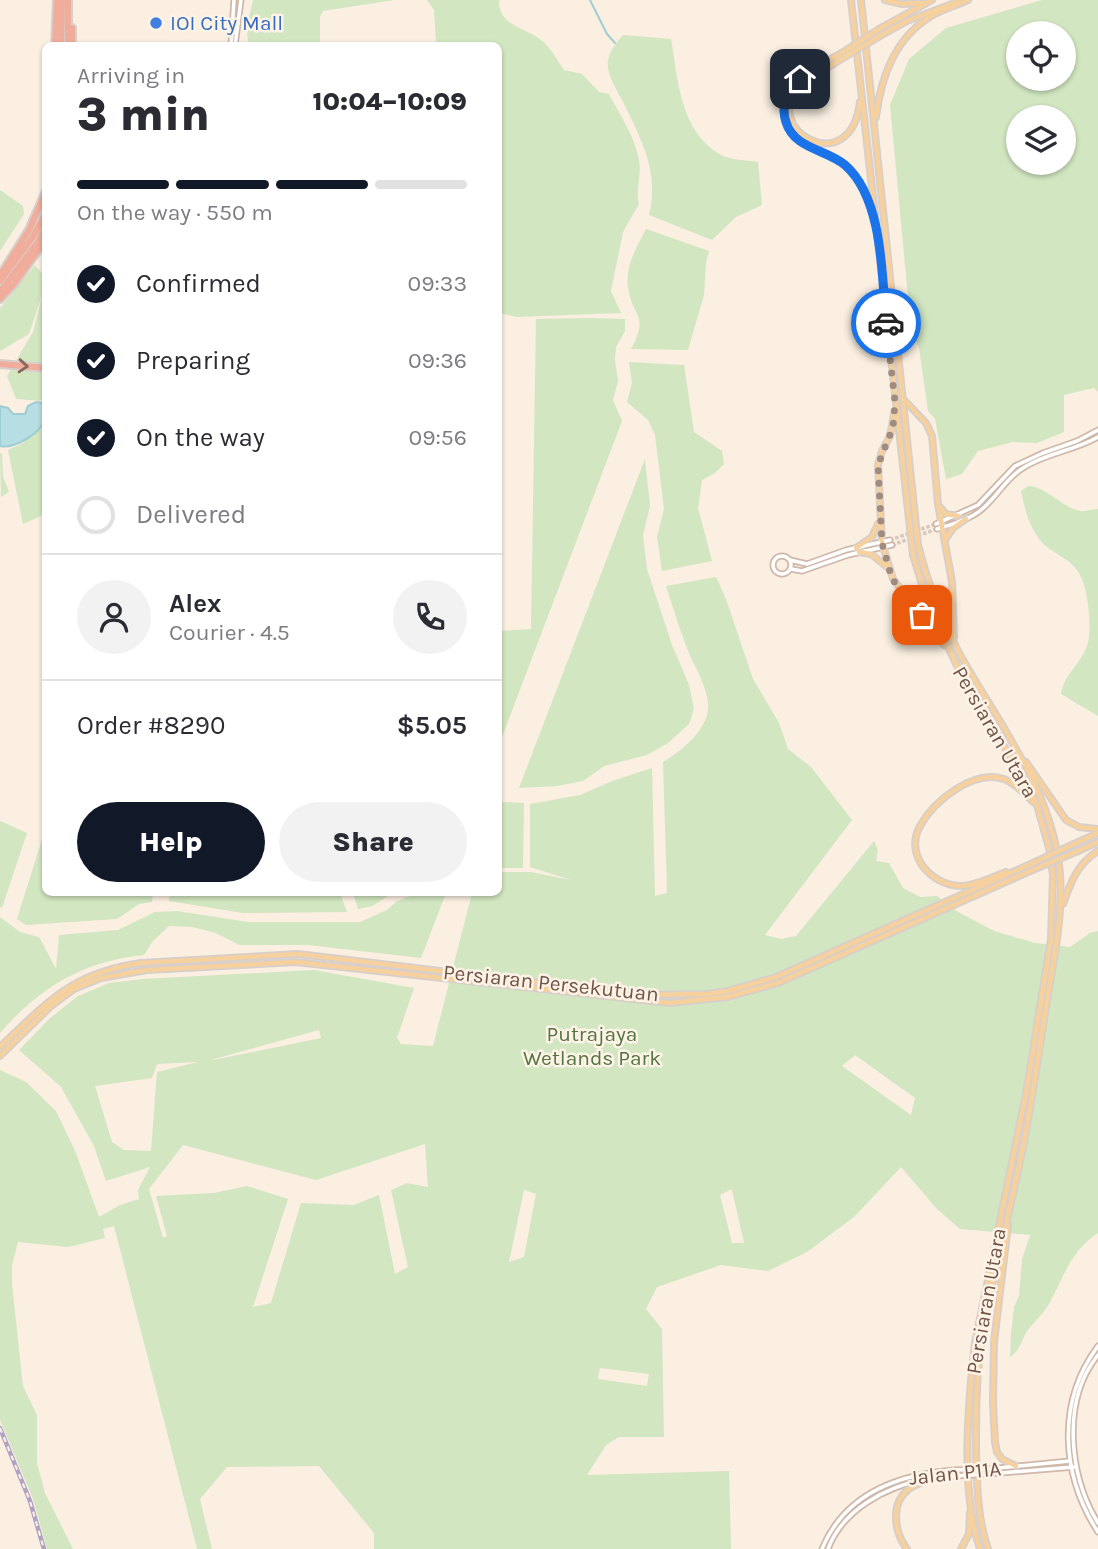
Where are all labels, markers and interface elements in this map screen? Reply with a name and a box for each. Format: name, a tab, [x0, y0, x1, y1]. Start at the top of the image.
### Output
place label: IOI City Mall	[170, 11, 283, 35]
marker: IOI City Mall	[148, 15, 164, 31]
map controls	[1006, 21, 1076, 175]
button: locate	[1006, 21, 1076, 91]
pin	[770, 49, 830, 109]
icon: home	[781, 60, 819, 98]
text: Arriving in	[77, 62, 185, 89]
text: 10:04–10:09	[313, 86, 467, 117]
text: 3 min	[77, 88, 210, 142]
button: layers	[1006, 105, 1076, 175]
text: On the way · 550 m	[77, 199, 273, 226]
icon: check	[77, 265, 115, 303]
text: Confirmed	[136, 268, 261, 299]
text: 09:33	[408, 270, 467, 297]
courier	[851, 288, 921, 358]
icon: car	[867, 304, 905, 342]
icon: check	[77, 342, 115, 380]
text: Preparing	[136, 345, 250, 376]
text: 09:36	[408, 347, 467, 374]
one-way arrow	[18, 358, 29, 373]
icon: check	[77, 419, 115, 457]
text: On the way	[136, 422, 265, 453]
text: 09:56	[409, 424, 467, 451]
text: Delivered	[136, 499, 246, 530]
button: person	[77, 580, 151, 654]
button: phone	[393, 580, 467, 654]
pin	[892, 585, 952, 645]
text: Alex	[169, 588, 221, 619]
icon: bag	[903, 596, 941, 634]
text: Courier · 4.5	[169, 619, 290, 646]
street label: Persiaran Utara	[948, 662, 1042, 802]
text: Order #8290	[77, 710, 225, 741]
text: $5.05	[397, 710, 467, 741]
button: Help	[77, 802, 265, 882]
button: Share	[279, 802, 467, 882]
street label: Persiaran Persekutuan	[442, 960, 660, 1006]
park label: Putrajaya Wetlands Park	[523, 1022, 661, 1070]
street label: Persiaran Utara	[961, 1226, 1011, 1376]
street label: Jalan P11A	[908, 1456, 1002, 1490]

